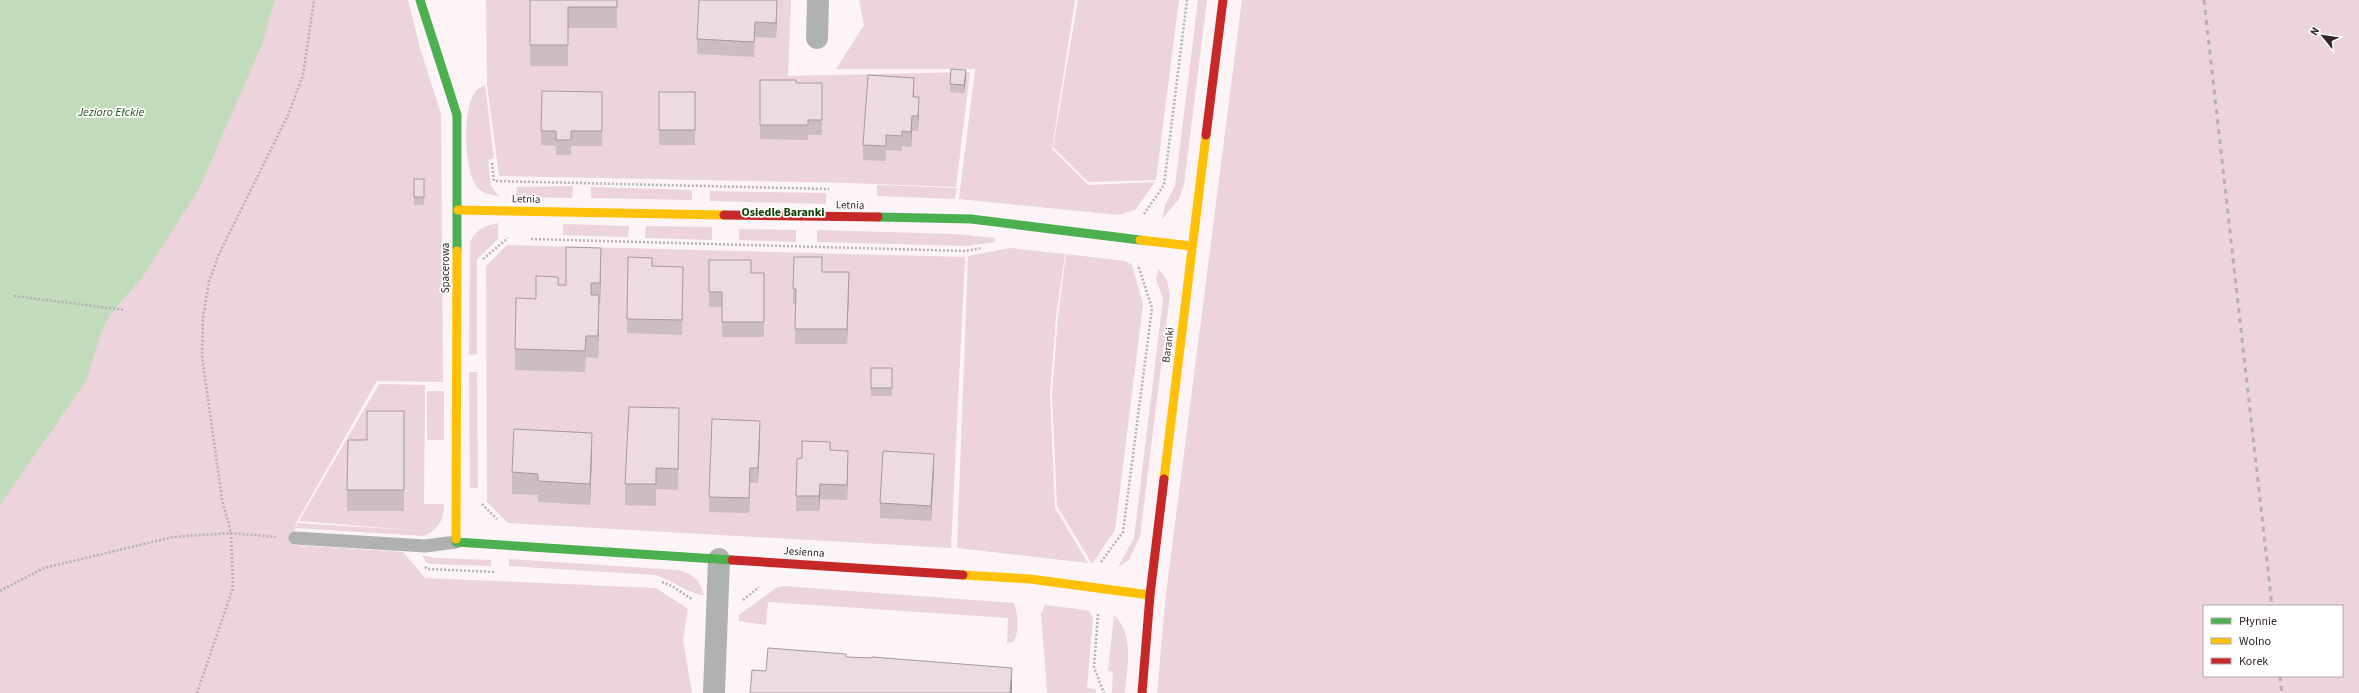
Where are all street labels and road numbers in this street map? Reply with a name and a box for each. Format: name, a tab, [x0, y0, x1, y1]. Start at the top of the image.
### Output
street label: Letnia	[512, 191, 540, 207]
street label: Letnia	[836, 197, 864, 213]
street label: Spacerowa	[438, 243, 453, 293]
street label: Baranki	[1158, 327, 1178, 363]
street label: Jesienna	[783, 543, 825, 561]

